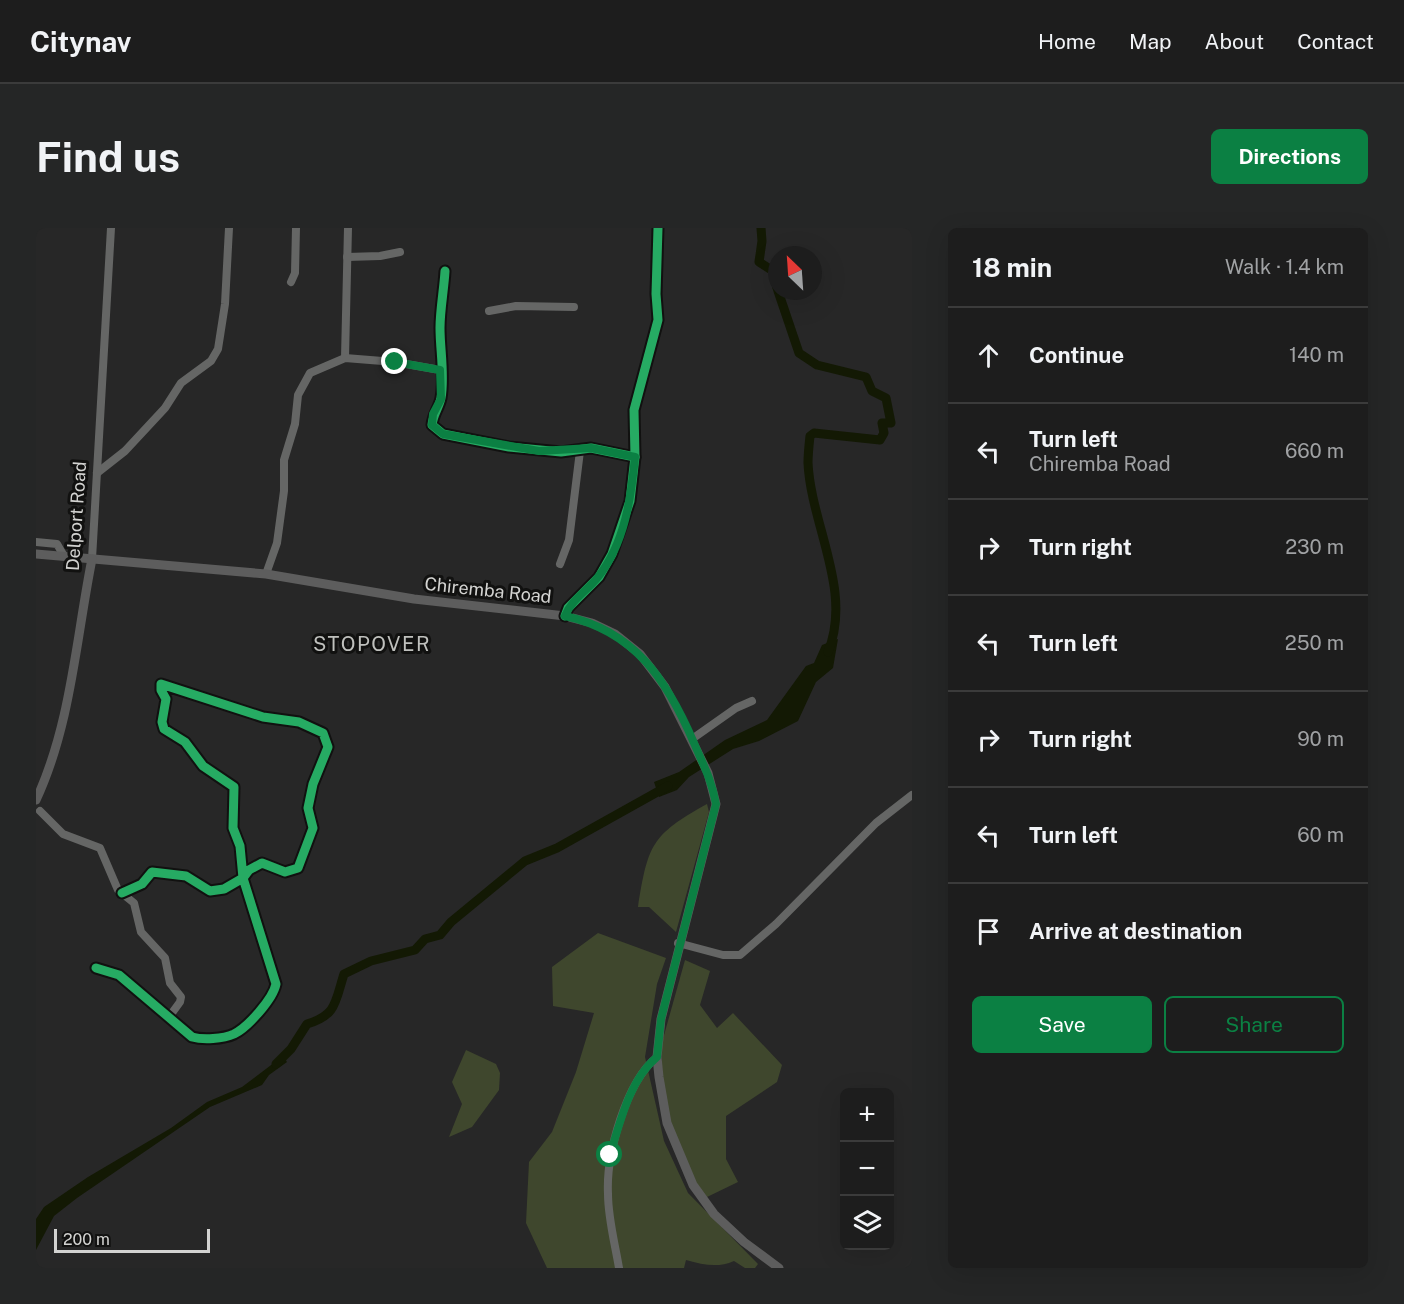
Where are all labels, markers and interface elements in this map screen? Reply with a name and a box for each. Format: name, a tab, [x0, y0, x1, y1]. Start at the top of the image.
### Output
text: Citynav	[30, 25, 131, 58]
text: Home	[1038, 29, 1096, 54]
text: Map	[1129, 29, 1172, 54]
text: About	[1205, 29, 1264, 54]
text: Contact	[1297, 29, 1374, 54]
button: Directions	[1211, 129, 1368, 184]
text: Find us	[36, 132, 180, 181]
north arrow	[768, 246, 822, 300]
text: 18 min	[972, 252, 1052, 283]
text: Walk · 1.4 km	[1225, 255, 1344, 279]
icon: ahead	[972, 339, 1005, 372]
text: Continue	[1029, 342, 1124, 368]
text: 140 m	[1289, 343, 1344, 367]
route end	[381, 348, 407, 374]
text: Turn left	[1029, 426, 1118, 452]
icon: left	[972, 435, 1005, 468]
text: 660 m	[1285, 439, 1344, 463]
text: Chiremba Road	[1029, 452, 1171, 476]
street label: Delport Road	[62, 461, 90, 571]
icon: right	[972, 531, 1005, 564]
text: Turn right	[1029, 534, 1132, 560]
text: 230 m	[1285, 535, 1344, 559]
street label: Chiremba Road	[423, 573, 553, 607]
icon: left	[972, 627, 1005, 660]
text: Turn left	[1029, 630, 1118, 656]
text: 250 m	[1285, 631, 1344, 655]
district label: STOPOVER	[313, 632, 431, 656]
icon: right	[972, 723, 1005, 756]
text: Turn right	[1029, 726, 1132, 752]
text: 90 m	[1297, 727, 1344, 751]
icon: left	[972, 819, 1005, 852]
text: Turn left	[1029, 822, 1118, 848]
text: 60 m	[1297, 823, 1344, 847]
icon: arrive	[972, 915, 1005, 948]
text: Arrive at destination	[1029, 918, 1242, 944]
button: Save	[972, 996, 1152, 1053]
button: Share	[1164, 996, 1344, 1053]
map controls	[840, 1088, 894, 1250]
button: +	[840, 1088, 894, 1142]
route start	[596, 1141, 622, 1167]
button: −	[840, 1142, 894, 1196]
button: layers	[840, 1196, 894, 1250]
scale bar	[54, 1226, 210, 1254]
text: 200 m	[63, 1230, 110, 1249]

